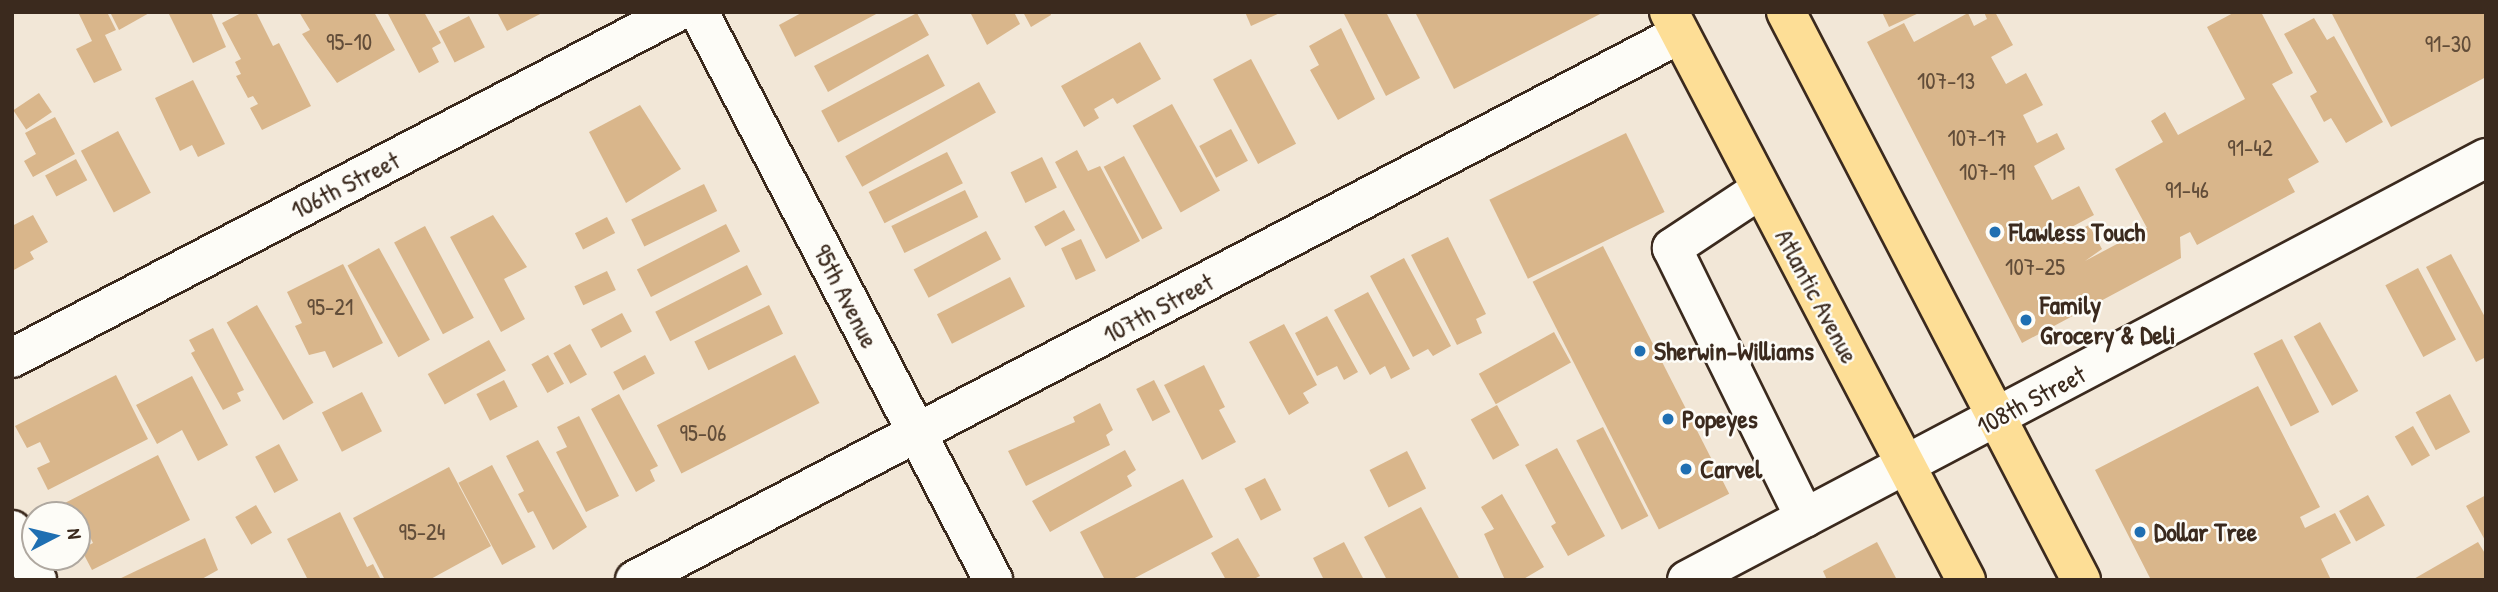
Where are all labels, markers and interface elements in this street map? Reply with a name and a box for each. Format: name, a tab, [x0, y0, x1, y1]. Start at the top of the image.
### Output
house number: 95-10	[326, 28, 372, 56]
house number: 91-30	[2425, 30, 2471, 58]
house number: 107-13	[1917, 67, 1975, 95]
house number: 107-17	[1947, 124, 2007, 152]
house number: 91-42	[2227, 134, 2273, 162]
street label: 106th Street	[285, 144, 405, 226]
house number: 107-19	[1959, 158, 2015, 186]
house number: 91-46	[2165, 176, 2209, 204]
place label: Flawless Touch	[2009, 216, 2145, 248]
street label: Atlantic Avenue	[1769, 224, 1865, 368]
marker: Flawless Touch	[1987, 224, 2003, 240]
street label: 95th Avenue	[807, 239, 885, 353]
house number: 107-25	[2005, 253, 2065, 281]
street label: 107th Street	[1098, 266, 1218, 350]
place label: Family Grocery & Deli	[2040, 289, 2176, 350]
house number: 95-21	[307, 293, 353, 321]
marker: Family Grocery & Deli	[2018, 312, 2034, 328]
place label: Sherwin-Williams	[1654, 335, 1814, 367]
marker: Sherwin-Williams	[1632, 343, 1648, 359]
street label: 108th Street	[1971, 358, 2091, 442]
place label: Popeyes	[1682, 403, 1758, 435]
marker: Popeyes	[1660, 411, 1676, 427]
house number: 95-06	[680, 419, 726, 447]
place label: Carvel	[1700, 453, 1762, 485]
marker: Carvel	[1678, 461, 1694, 477]
north arrow	[21, 501, 91, 571]
place label: Dollar Tree	[2154, 516, 2257, 548]
house number: 95-24	[399, 518, 445, 546]
marker: Dollar Tree	[2132, 524, 2148, 540]
text: N	[61, 527, 88, 540]

